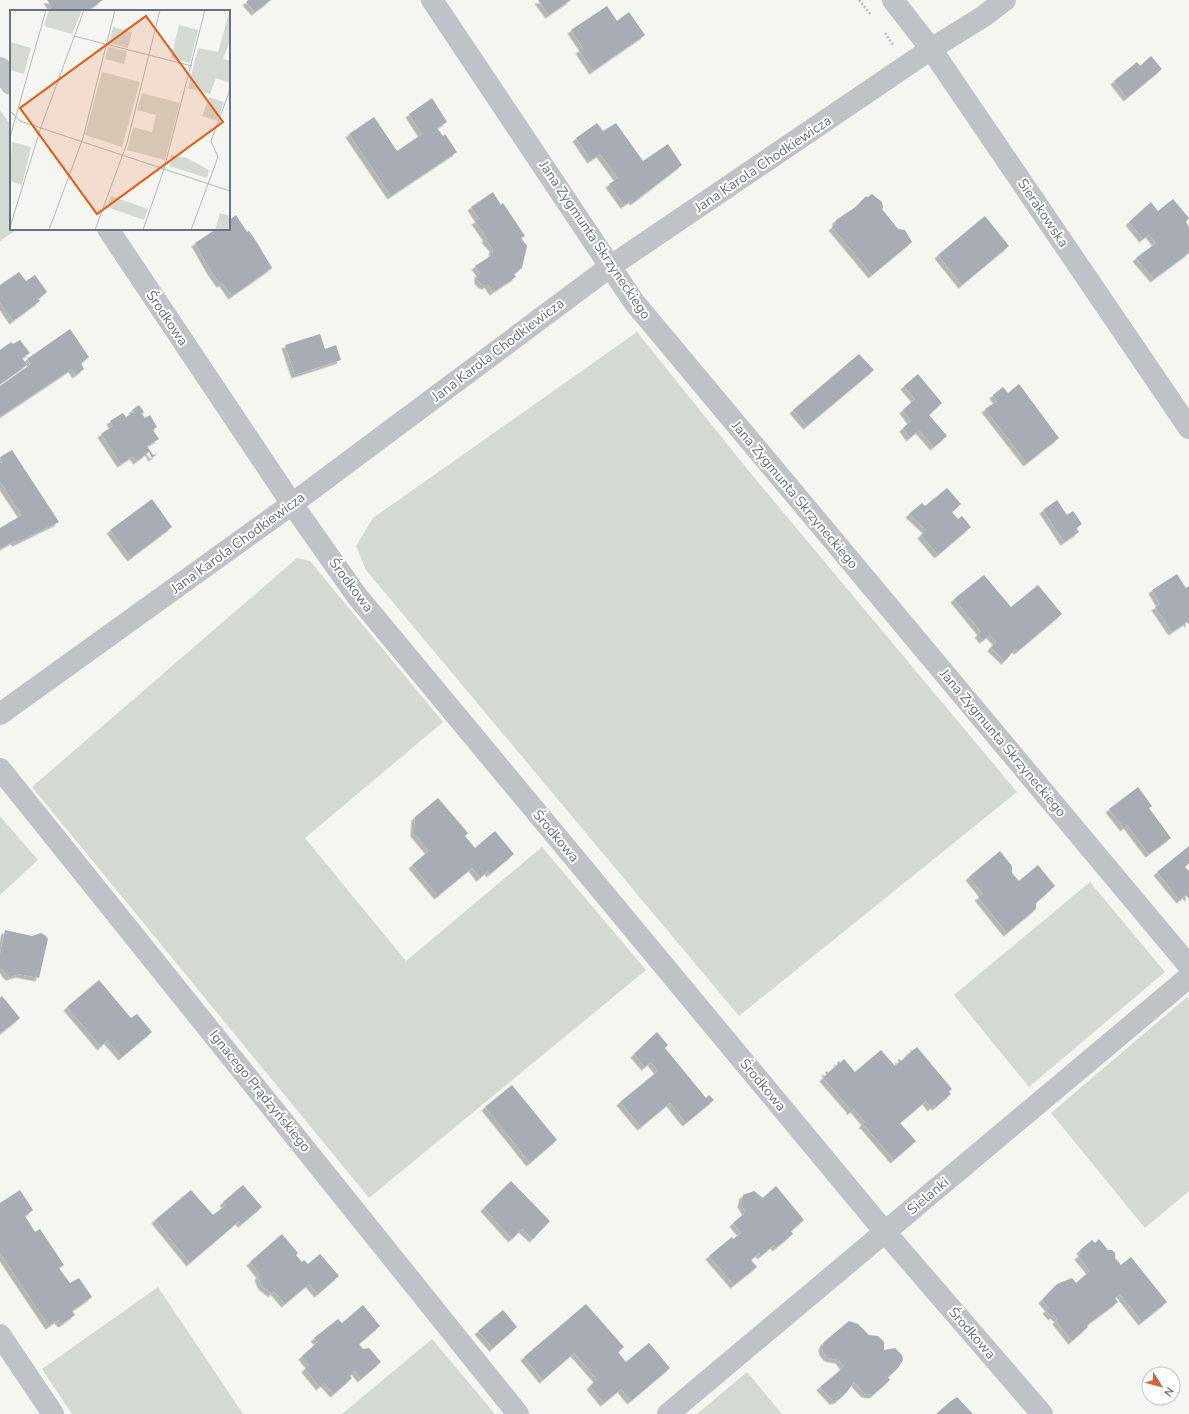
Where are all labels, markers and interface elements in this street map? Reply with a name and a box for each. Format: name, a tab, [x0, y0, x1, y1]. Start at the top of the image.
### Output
inset map	[10, 10, 230, 230]
street label: Jana Karola Chodkiewicza	[690, 111, 835, 218]
street label: Jana Zygmunta Skrzyneckiego	[534, 156, 655, 323]
street label: Sierakowska	[1013, 175, 1073, 251]
street label: Środkowa	[141, 287, 193, 349]
street label: Jana Karola Chodkiewicza	[427, 294, 568, 407]
street label: Jana Zygmunta Skrzyneckiego	[727, 416, 863, 573]
street label: Jana Karola Chodkiewicza	[166, 488, 309, 599]
street label: Środkowa	[324, 554, 378, 616]
street label: Jana Zygmunta Skrzyneckiego	[935, 664, 1071, 821]
street label: Środkowa	[528, 806, 584, 866]
street label: Ignacego Prądzyńskiego	[205, 1026, 315, 1156]
street label: Środkowa	[735, 1055, 791, 1115]
street label: Sielanki	[903, 1173, 953, 1219]
street label: Środkowa	[944, 1303, 1000, 1363]
north arrow	[1141, 1366, 1181, 1406]
text: N	[1160, 1384, 1177, 1399]

